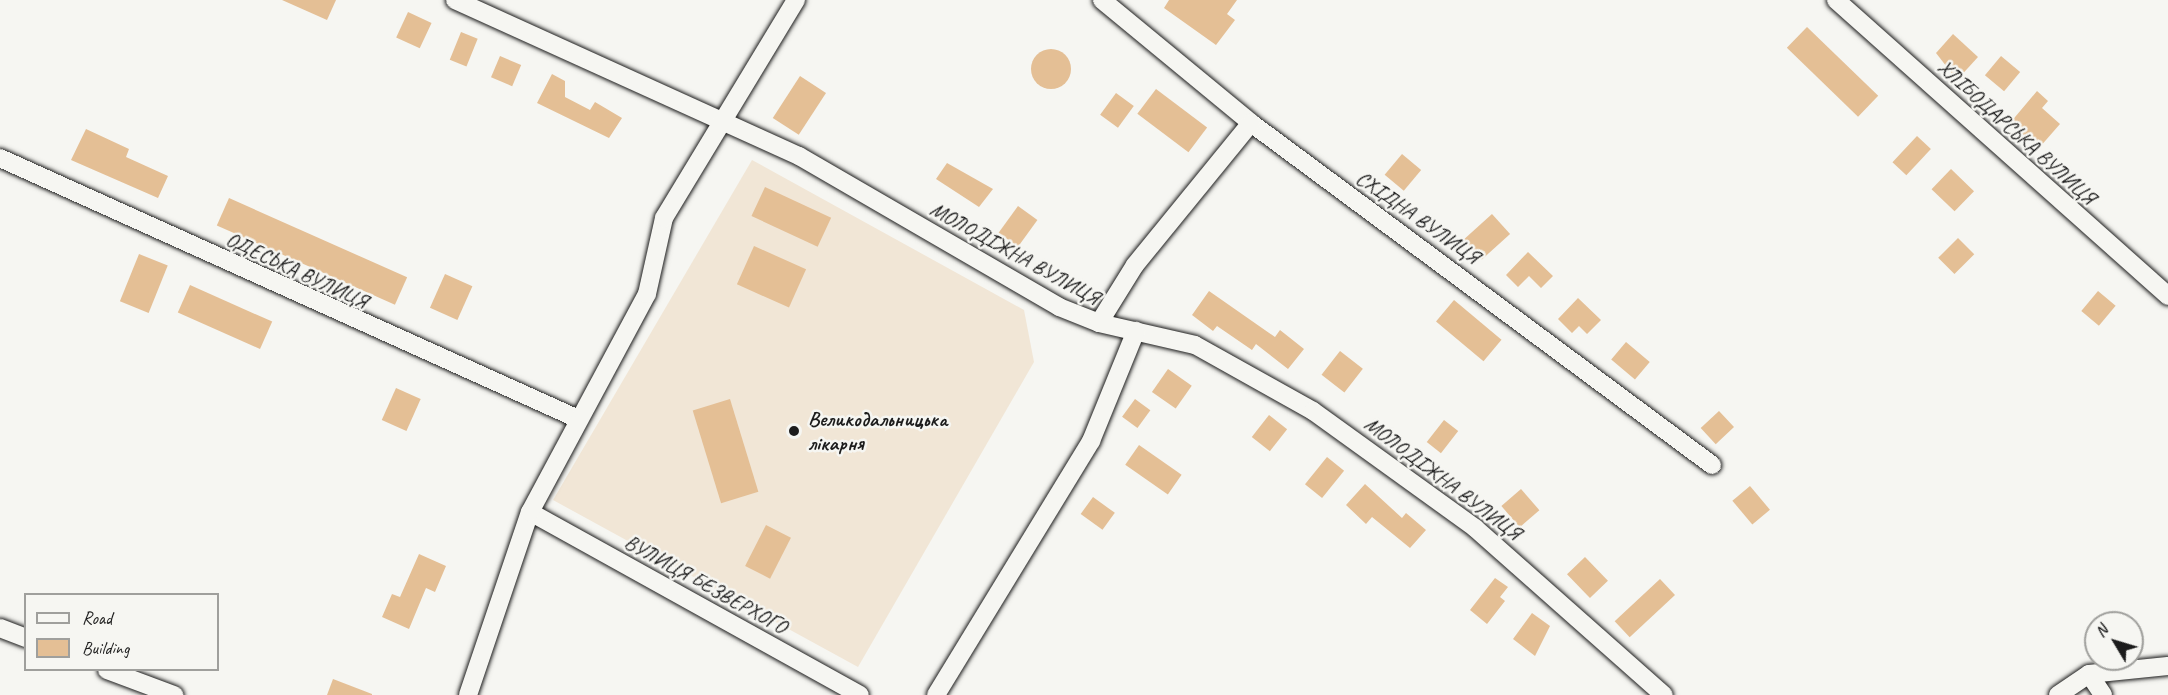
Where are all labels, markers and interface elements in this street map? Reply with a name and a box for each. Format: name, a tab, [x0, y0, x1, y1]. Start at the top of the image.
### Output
street label: ХЛІБОДАРСЬКА ВУЛИЦЯ	[1933, 54, 2101, 210]
street label: СХІДНА ВУЛИЦЯ	[1352, 166, 1484, 268]
street label: МОЛОДІЖНА ВУЛИЦЯ	[927, 196, 1103, 310]
street label: ОДЕСЬКА ВУЛИЦЯ	[222, 226, 372, 314]
place label: Великодальницька лікарня	[808, 406, 947, 456]
street label: МОЛОДІЖНА ВУЛИЦЯ	[1360, 411, 1526, 545]
marker: Великодальницька лікарня	[785, 422, 803, 440]
street label: ВУЛИЦЯ БЕЗВЕРХОГО	[620, 529, 792, 639]
legend	[24, 593, 219, 671]
text: Road	[82, 607, 112, 629]
north arrow	[2084, 611, 2144, 671]
text: N	[2090, 621, 2112, 641]
text: Building	[82, 637, 129, 659]

